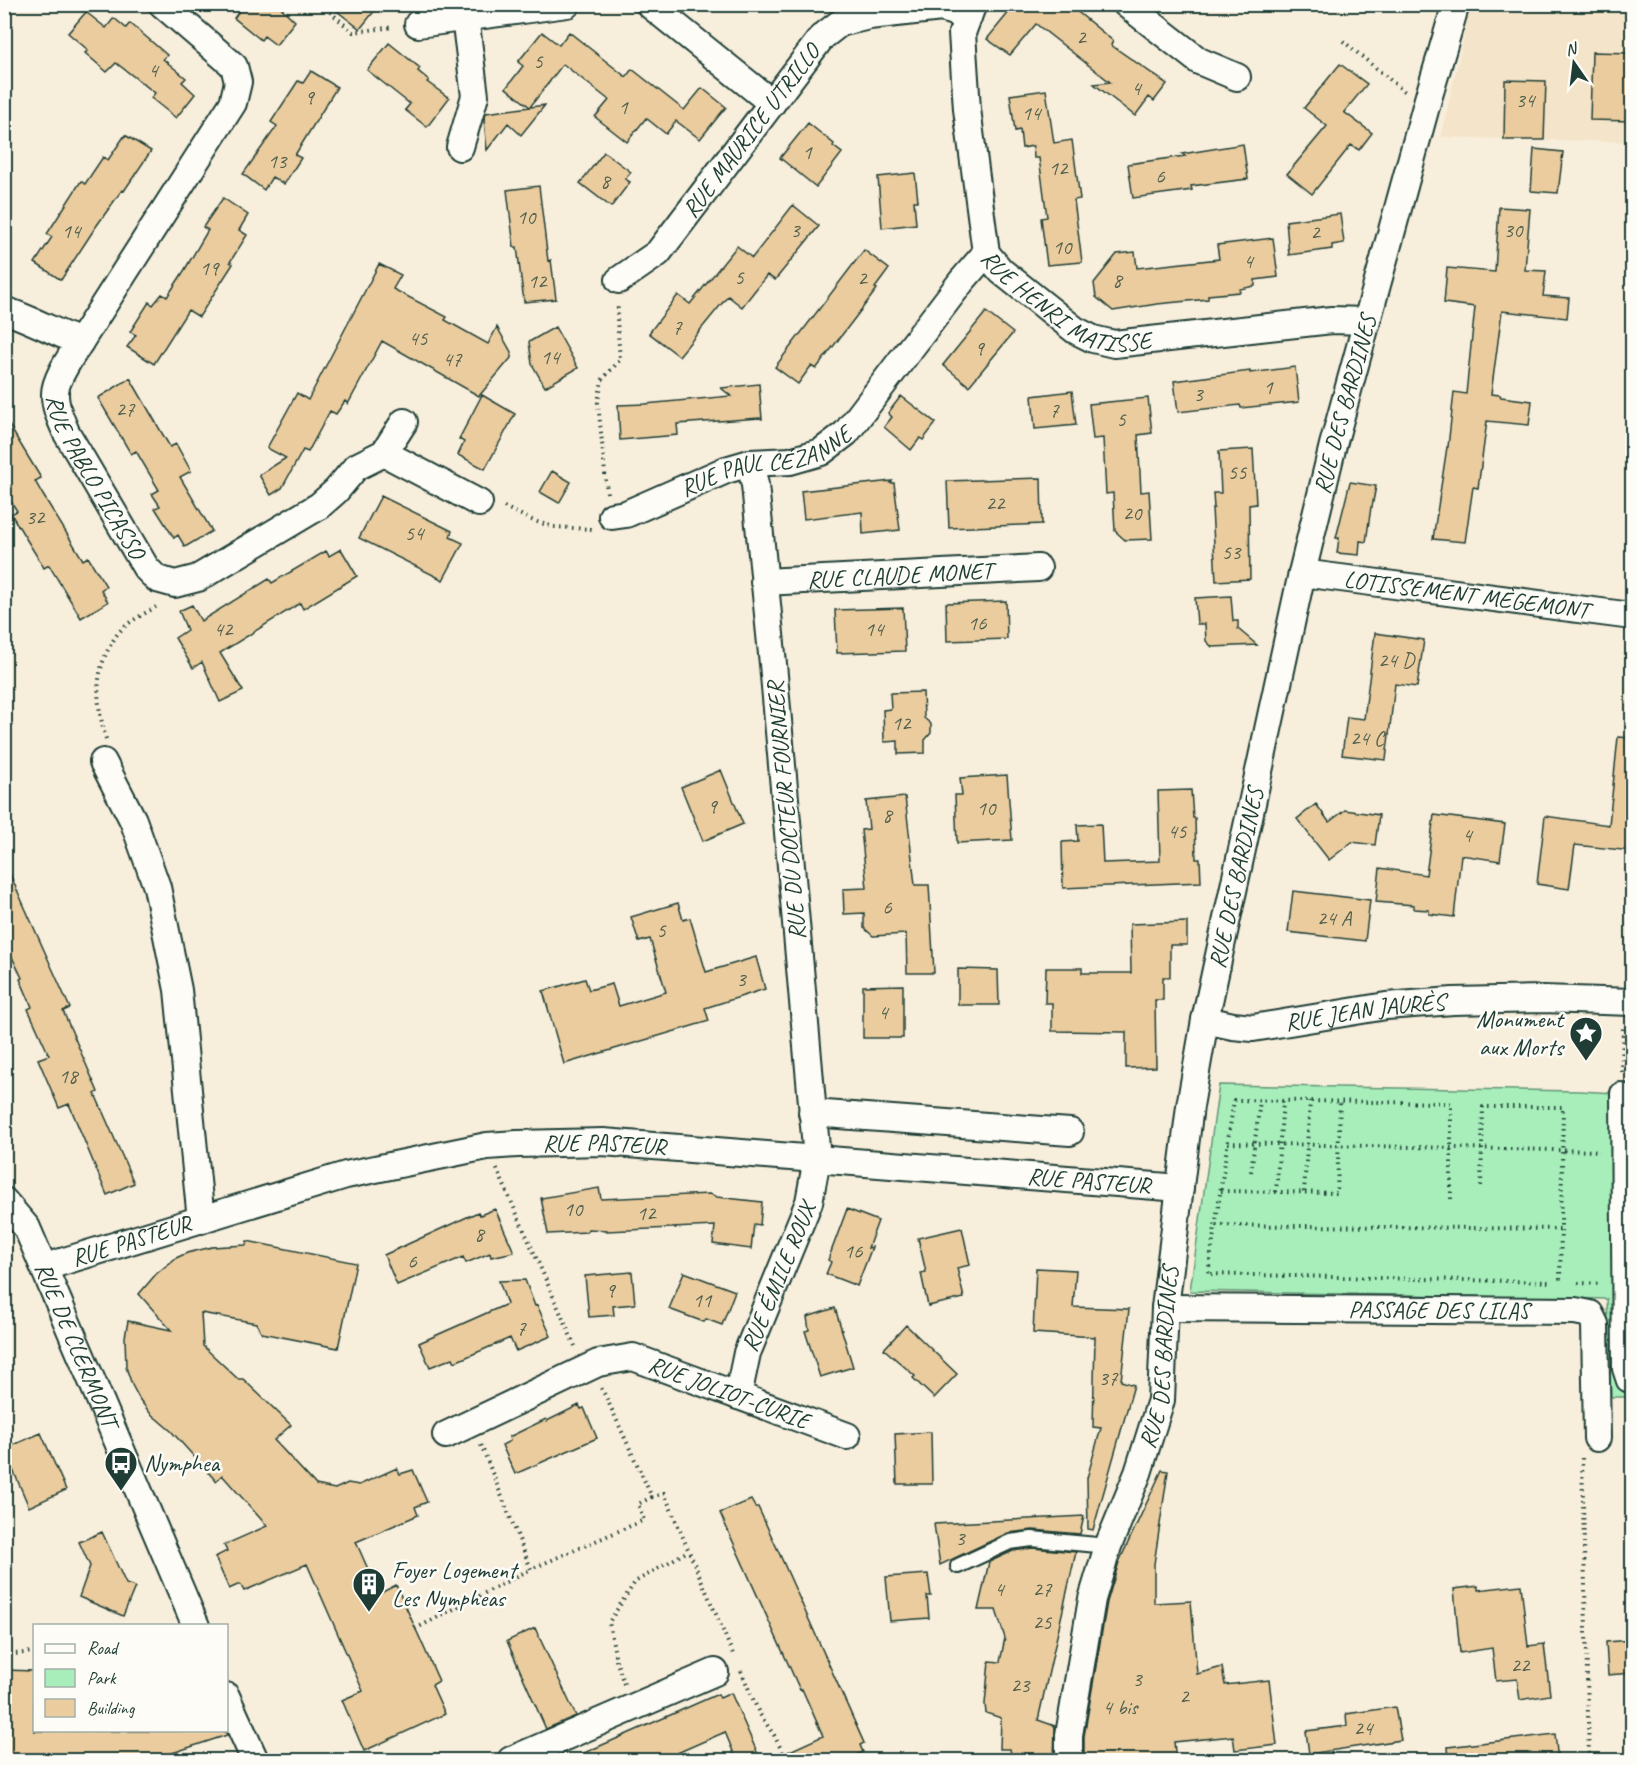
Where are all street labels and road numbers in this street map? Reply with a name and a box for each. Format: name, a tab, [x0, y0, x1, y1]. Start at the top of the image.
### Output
street label: RUE MAURICE UTRILLO	[675, 35, 828, 223]
street label: RUE HENRI MATISSE	[975, 244, 1156, 360]
street label: RUE DES BARDINES	[1307, 308, 1384, 497]
street label: RUE PABLO PICASSO	[40, 393, 154, 567]
street label: RUE PAUL CÉZANNE	[675, 417, 860, 503]
street label: RUE CLAUDE MONET	[806, 555, 998, 595]
street label: LOTISSEMENT MÈGEMONT	[1342, 564, 1596, 626]
street label: RUE DU DOCTEUR FOURNIER	[759, 678, 812, 941]
street label: RUE DES BARDINES	[1202, 782, 1271, 971]
street label: RUE JEAN JAURÈS	[1283, 986, 1450, 1037]
street label: RUE PASTEUR	[542, 1127, 669, 1162]
street label: RUE PASTEUR	[1026, 1161, 1153, 1201]
street label: RUE ÉMILE ROUX	[734, 1195, 823, 1356]
street label: RUE PASTEUR	[68, 1208, 196, 1273]
street label: RUE DE CLERMONT	[28, 1258, 127, 1437]
street label: RUE DES BARDINES	[1132, 1261, 1185, 1452]
street label: PASSAGE DES LILAS	[1348, 1294, 1533, 1326]
street label: RUE JOLIOT-CURIE	[644, 1349, 816, 1437]

